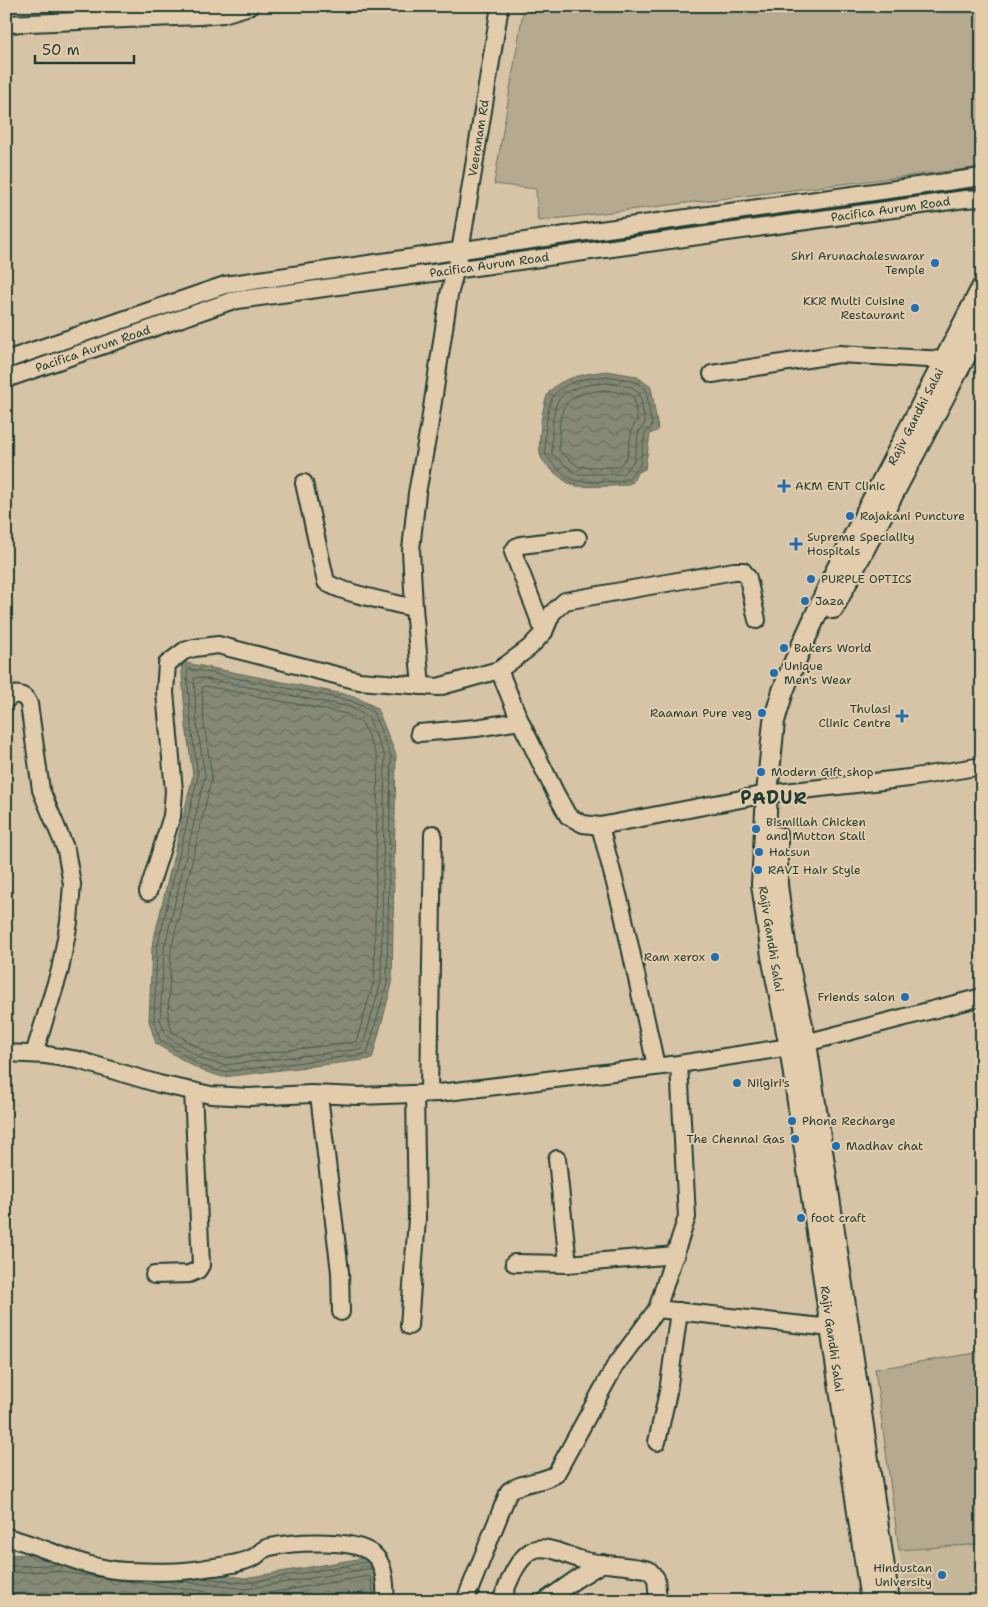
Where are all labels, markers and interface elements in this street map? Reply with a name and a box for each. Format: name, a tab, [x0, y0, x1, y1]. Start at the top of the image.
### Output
scale bar	[35, 32, 134, 64]
text: 50 m	[42, 40, 80, 60]
street label: Veeranam Rd	[464, 98, 493, 178]
street label: Pacifica Aurum Road	[830, 193, 952, 226]
place label: Shri Arunachaleswarar Temple	[791, 248, 925, 278]
street label: Pacifica Aurum Road	[429, 249, 550, 281]
marker: Shri Arunachaleswarar Temple	[929, 257, 941, 269]
place label: KKR Multi Cuisine Restaurant	[803, 293, 905, 323]
marker: KKR Multi Cuisine Restaurant	[909, 302, 921, 314]
street label: Pacifica Aurum Road	[33, 321, 153, 376]
street label: Rajiv Gandhi Salai	[884, 365, 947, 468]
place label: AKM ENT Clinic	[795, 478, 885, 494]
marker: AKM ENT Clinic	[777, 479, 791, 493]
place label: Rajakani Puncture	[860, 508, 965, 524]
marker: Rajakani Puncture	[844, 510, 856, 522]
place label: Supreme Speciality Hospitals	[807, 529, 915, 559]
marker: Supreme Speciality Hospitals	[789, 537, 803, 551]
place label: PURPLE OPTICS	[821, 571, 912, 587]
marker: PURPLE OPTICS	[805, 573, 817, 585]
place label: Jaza	[815, 593, 844, 609]
marker: Jaza	[799, 595, 811, 607]
place label: Bakers World	[794, 640, 872, 656]
marker: Bakers World	[778, 642, 790, 654]
place label: Unique Men's Wear	[784, 658, 852, 688]
marker: Unique Men's Wear	[768, 667, 780, 679]
place label: Thulasi Clinic Centre	[818, 701, 891, 731]
place label: Raaman Pure veg	[650, 705, 752, 721]
marker: Raaman Pure veg	[756, 707, 768, 719]
marker: Thulasi Clinic Centre	[895, 709, 909, 723]
place label: Modern Gift shop	[771, 764, 874, 780]
marker: Modern Gift shop	[755, 766, 767, 778]
district label: PADUR	[740, 786, 808, 810]
place label: Bismillah Chicken and Mutton Stall	[766, 814, 866, 844]
marker: Bismillah Chicken and Mutton Stall	[750, 823, 762, 835]
place label: Hatsun	[769, 844, 810, 860]
marker: Hatsun	[753, 846, 765, 858]
place label: RAVI Hair Style	[768, 862, 861, 878]
marker: RAVI Hair Style	[752, 864, 764, 876]
street label: Rajiv Gandhi Salai	[755, 885, 787, 993]
place label: Ram xerox	[644, 949, 705, 965]
marker: Ram xerox	[709, 951, 721, 963]
place label: Friends salon	[818, 989, 895, 1005]
marker: Friends salon	[899, 991, 911, 1003]
place label: Nilgiri's	[747, 1075, 790, 1091]
marker: Nilgiri's	[731, 1077, 743, 1089]
place label: Phone Recharge	[802, 1113, 896, 1129]
marker: Phone Recharge	[786, 1115, 798, 1127]
place label: The Chennai Gas	[687, 1131, 785, 1147]
marker: The Chennai Gas	[789, 1133, 801, 1145]
place label: Madhav chat	[846, 1138, 923, 1154]
marker: Madhav chat	[830, 1140, 842, 1152]
place label: foot craft	[811, 1210, 866, 1226]
marker: foot craft	[795, 1212, 807, 1224]
street label: Rajiv Gandhi Salai	[817, 1285, 847, 1393]
place label: Hindustan University	[873, 1560, 932, 1590]
marker: Hindustan University	[936, 1569, 948, 1581]

